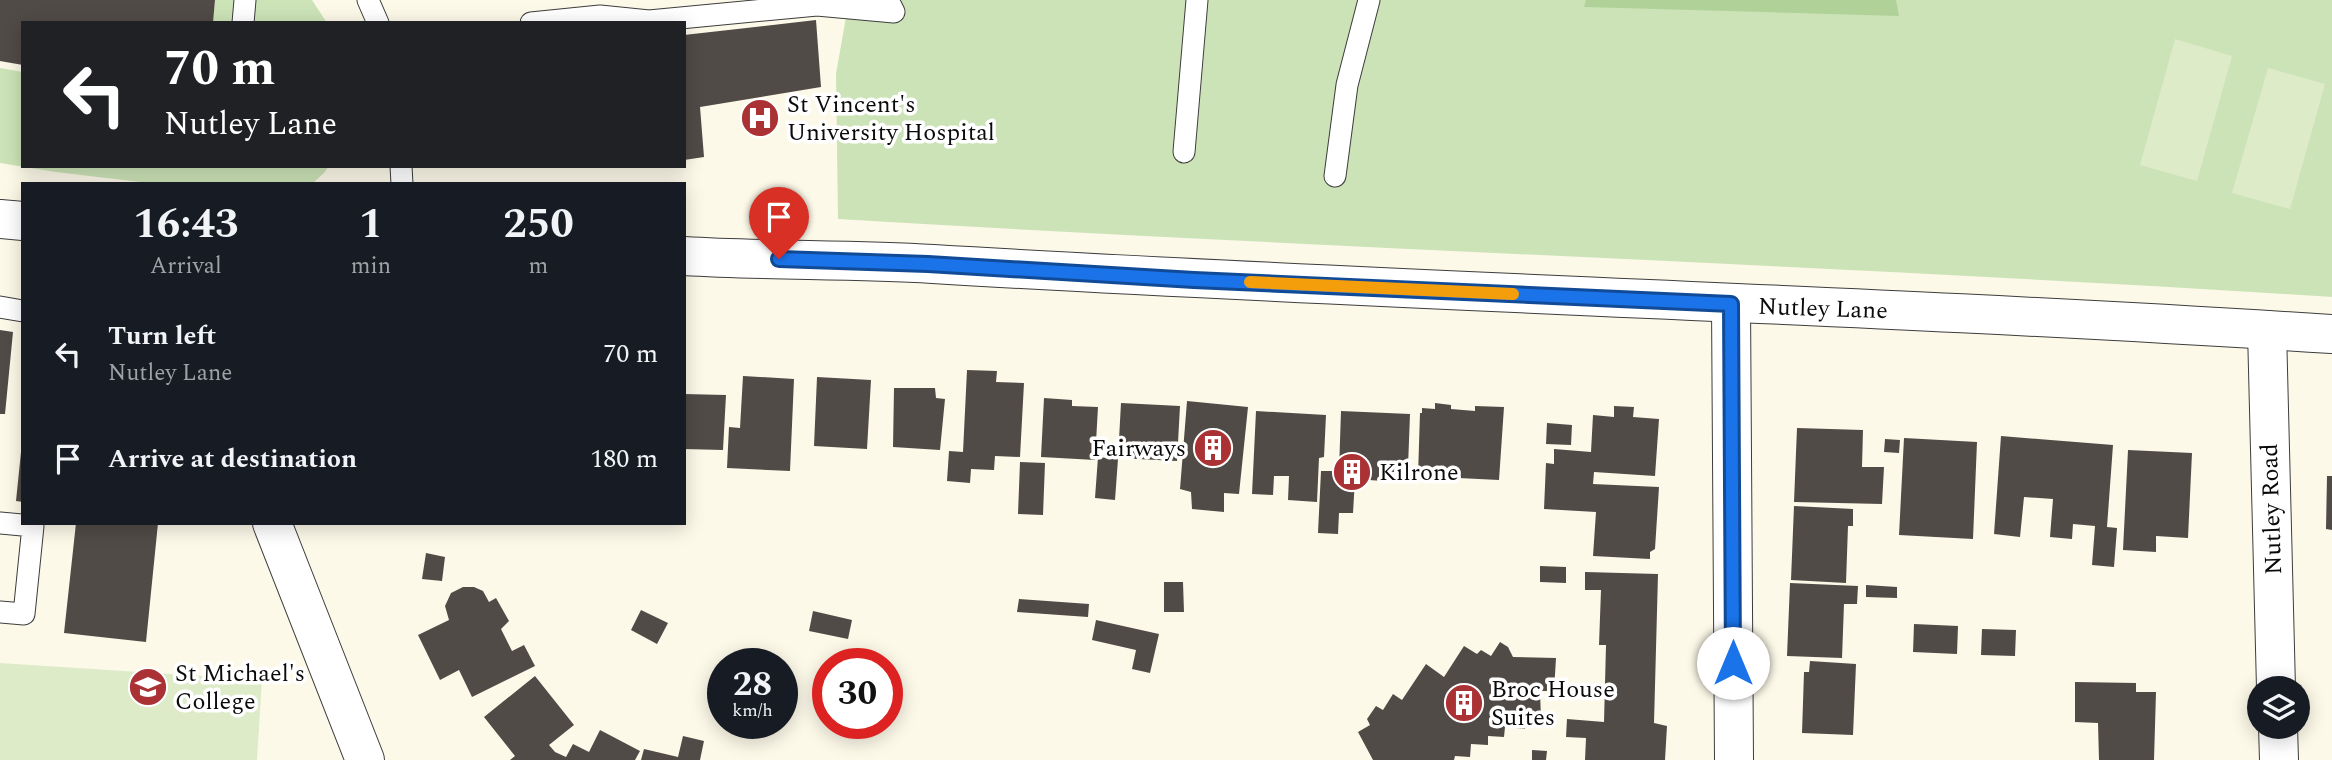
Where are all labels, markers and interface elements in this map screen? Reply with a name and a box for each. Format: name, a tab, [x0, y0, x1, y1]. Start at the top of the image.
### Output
text: 70 m	[164, 32, 275, 107]
icon: left	[49, 49, 140, 140]
place label: St Vincent's University Hospital	[787, 87, 995, 151]
hospital icon: St Vincent's University Hospital	[739, 97, 781, 139]
text: Nutley Lane	[164, 100, 337, 149]
pin	[749, 187, 809, 259]
text: 16:43	[133, 193, 239, 256]
text: 1	[359, 193, 383, 256]
text: 250	[503, 193, 574, 256]
icon: arrive	[760, 198, 798, 236]
text: Arrival	[150, 249, 222, 284]
text: min	[351, 249, 391, 284]
text: m	[529, 249, 548, 284]
street label: Nutley Lane	[1757, 289, 1888, 329]
text: Turn left	[108, 316, 216, 356]
text: 70 m	[603, 334, 658, 374]
icon: left	[49, 335, 87, 373]
text: Nutley Lane	[108, 356, 232, 391]
building icon: Fairways	[1192, 427, 1234, 469]
place label: Fairways	[1091, 431, 1186, 467]
text: Arrive at destination	[108, 439, 357, 479]
text: 180 m	[590, 439, 658, 479]
icon: arrive	[49, 440, 87, 478]
street label: Nutley Road	[2252, 443, 2292, 575]
building icon: Kilrone	[1331, 451, 1373, 493]
place label: Kilrone	[1379, 455, 1459, 491]
position arrow	[1696, 626, 1770, 700]
speed limit sign: 30	[812, 648, 903, 739]
place label: St Michael's College	[175, 656, 305, 720]
text: 28	[733, 658, 772, 711]
school or university icon: St Michael's College	[127, 666, 169, 708]
place label: Broc House Suites	[1491, 672, 1615, 736]
map controls	[2247, 676, 2310, 739]
button: layers	[2247, 676, 2310, 739]
building icon: Broc House Suites	[1443, 682, 1485, 724]
text: km/h	[732, 697, 773, 724]

